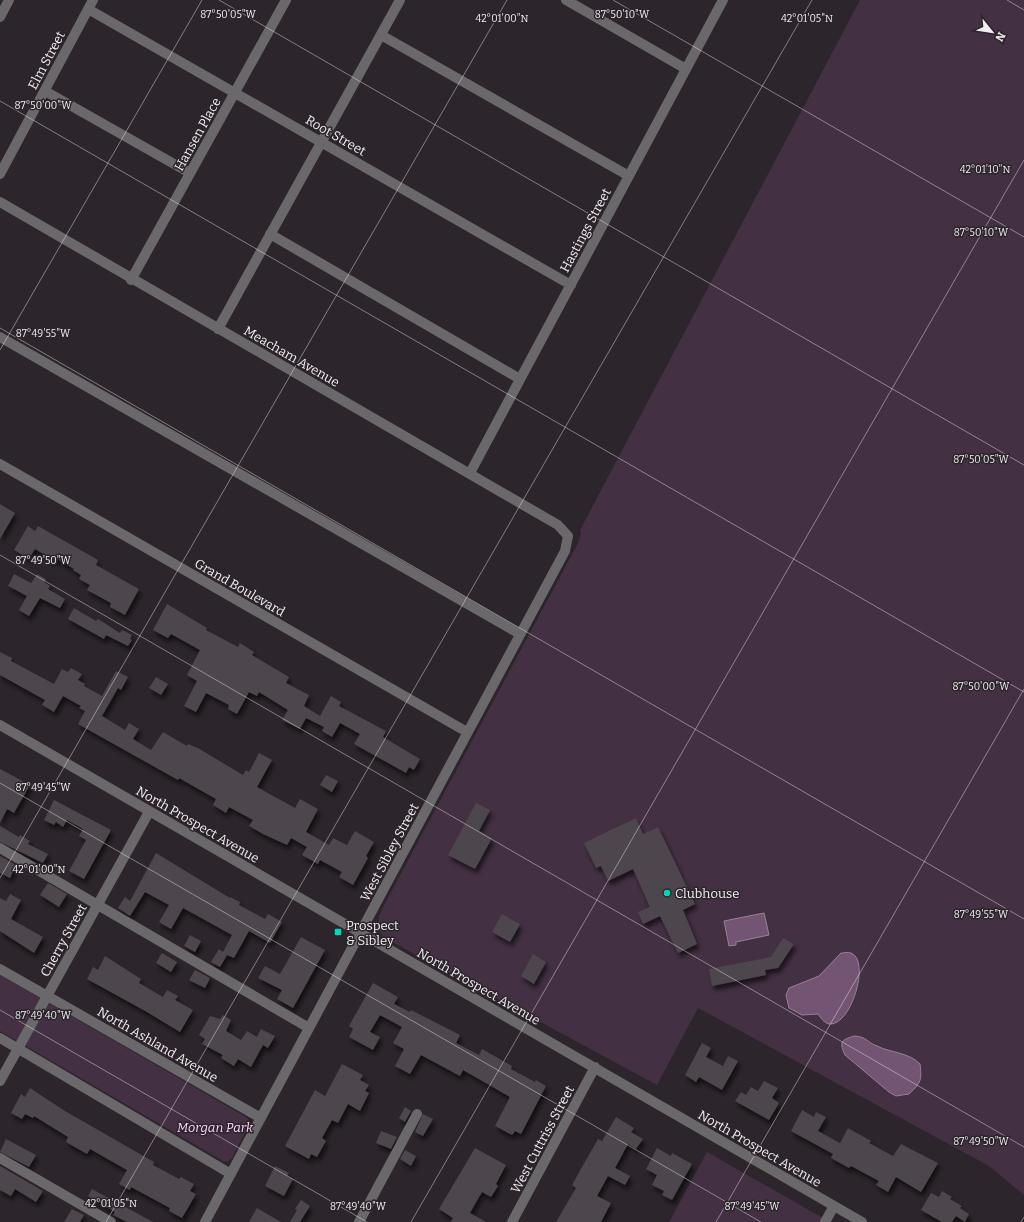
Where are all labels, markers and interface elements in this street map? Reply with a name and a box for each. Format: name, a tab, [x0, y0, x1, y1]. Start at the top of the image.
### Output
text: 87°50'05"W	[200, 9, 257, 21]
text: 87°50'10"W	[595, 9, 650, 21]
north arrow	[972, 12, 1012, 52]
text: 42°01'00"N	[475, 13, 529, 25]
text: 42°01'05"N	[781, 13, 833, 25]
street label: Elm Street	[25, 28, 68, 92]
text: N	[992, 30, 1008, 44]
street label: Hansen Place	[171, 95, 224, 173]
text: 87°50'00"W	[15, 100, 72, 112]
street label: Root Street	[303, 112, 369, 159]
text: 42°01'10"N	[960, 164, 1010, 176]
street label: Hastings Street	[557, 185, 614, 275]
text: 87°50'10"W	[954, 227, 1009, 239]
street label: Meacham Avenue	[241, 323, 342, 390]
text: 87°49'55"W	[16, 328, 71, 340]
text: 87°50'05"W	[953, 454, 1010, 466]
text: 87°49'50"W	[15, 555, 72, 567]
street label: Grand Boulevard	[192, 555, 288, 620]
text: 87°50'00"W	[953, 681, 1010, 693]
text: 87°49'45"W	[15, 782, 71, 794]
street label: North Prospect Avenue	[134, 783, 262, 866]
street label: West Sibley Street	[357, 801, 422, 904]
text: 42°01'00"N	[12, 864, 66, 876]
place label: Clubhouse	[675, 886, 739, 901]
marker: Clubhouse	[662, 888, 672, 898]
street label: Cherry Street	[37, 901, 90, 979]
text: 87°49'55"W	[954, 909, 1009, 921]
place label: Prospect & Sibley	[346, 918, 399, 948]
marker: Prospect & Sibley	[333, 927, 343, 937]
street label: North Prospect Avenue	[415, 945, 543, 1028]
street label: North Ashland Avenue	[95, 1004, 221, 1085]
text: 87°49'40"W	[15, 1010, 72, 1022]
street label: West Cuttriss Street	[508, 1083, 577, 1196]
street label: North Prospect Avenue	[696, 1107, 824, 1190]
park label: Morgan Park	[177, 1120, 254, 1135]
text: 87°49'50"W	[953, 1136, 1010, 1148]
text: 42°01'05"N	[85, 1198, 137, 1210]
text: 87°49'40"W	[330, 1201, 387, 1213]
text: 87°49'45"W	[724, 1201, 780, 1213]

